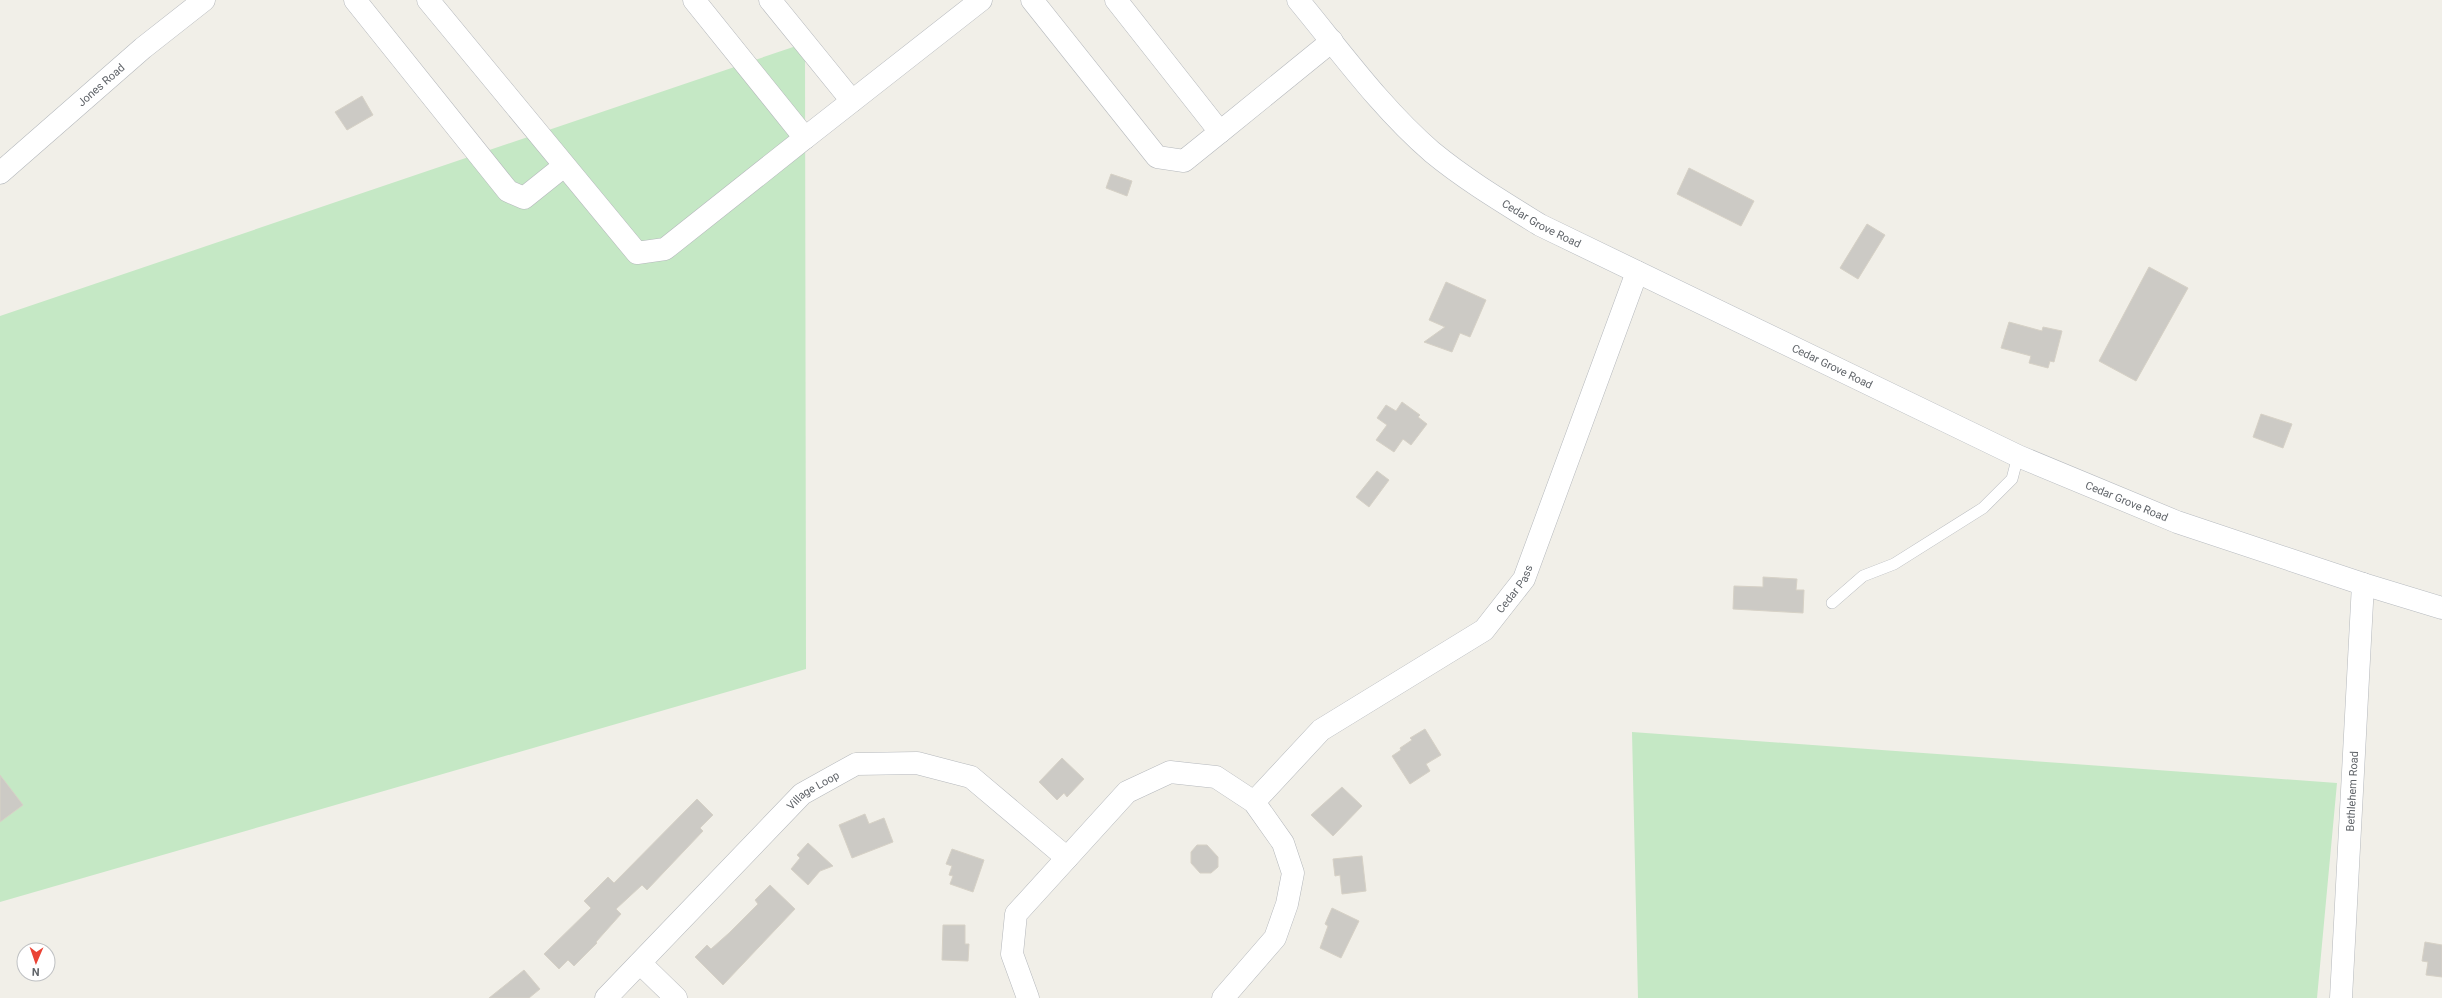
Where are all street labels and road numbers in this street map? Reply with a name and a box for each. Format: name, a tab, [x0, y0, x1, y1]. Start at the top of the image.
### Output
street label: Jones Road	[75, 61, 127, 109]
street label: Cedar Grove Road	[1500, 197, 1583, 250]
street label: Cedar Grove Road	[1790, 341, 1875, 391]
street label: Cedar Grove Road	[2084, 478, 2170, 524]
street label: Cedar Pass	[1493, 563, 1535, 616]
street label: Bethlehem Road	[2343, 751, 2361, 832]
street label: Village Loop	[784, 768, 841, 812]

